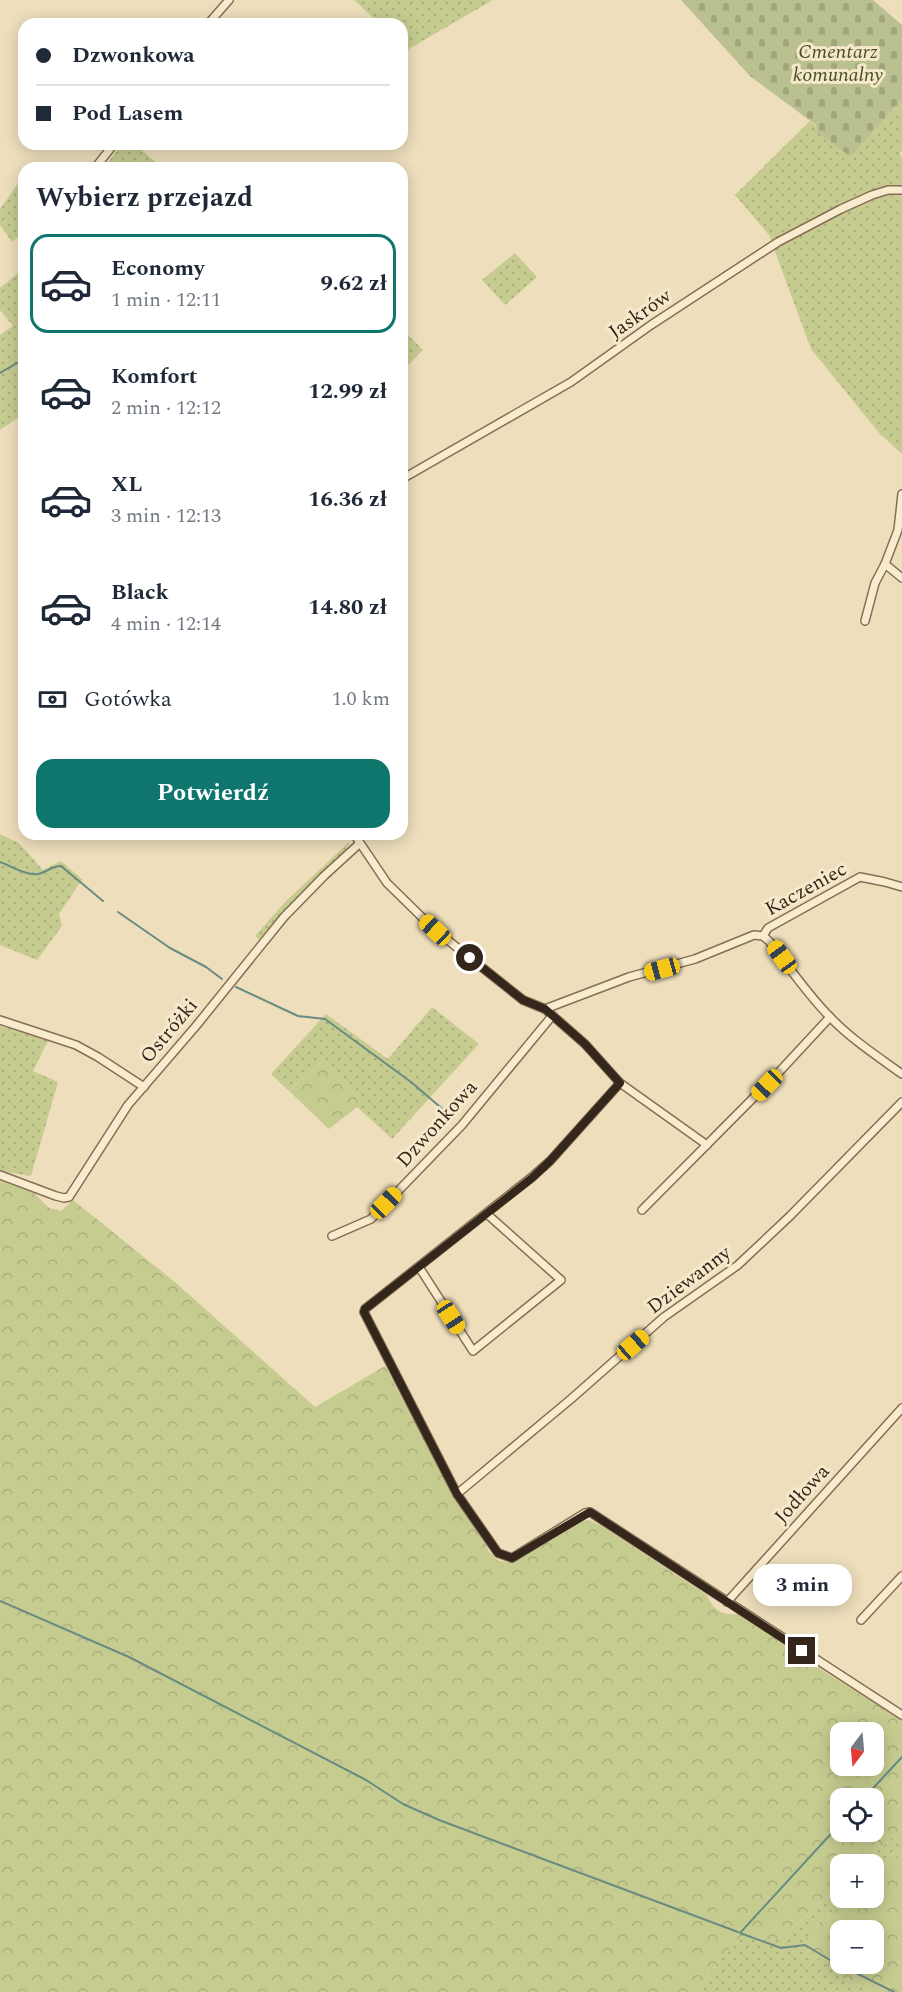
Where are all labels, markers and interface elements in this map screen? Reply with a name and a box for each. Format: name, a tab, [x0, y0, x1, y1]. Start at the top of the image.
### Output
park label: Cmentarz komunalny	[793, 37, 883, 90]
text: Dzwonkowa	[72, 39, 195, 72]
text: Pod Lasem	[72, 97, 183, 130]
text: Wybierz przejazd	[36, 177, 253, 219]
text: Economy	[111, 252, 204, 285]
icon: car	[39, 257, 93, 311]
text: 9.62 zł	[320, 267, 387, 300]
street label: Jaskrów	[602, 281, 678, 347]
text: 1 min · 12:11	[111, 285, 221, 315]
text: Komfort	[111, 360, 197, 393]
icon: car	[39, 365, 93, 419]
text: 12.99 zł	[308, 375, 387, 408]
text: 2 min · 12:12	[111, 393, 221, 423]
text: XL	[111, 468, 142, 501]
icon: car	[39, 473, 93, 527]
text: 16.36 zł	[308, 483, 387, 516]
text: 3 min · 12:13	[111, 501, 221, 531]
text: Black	[111, 576, 169, 609]
icon: car	[39, 581, 93, 635]
text: 14.80 zł	[308, 591, 387, 624]
text: 4 min · 12:14	[111, 609, 221, 639]
icon: cash	[36, 683, 69, 716]
text: Gotówka	[84, 683, 172, 716]
text: 1.0 km	[332, 684, 390, 714]
button: Potwierdź	[36, 759, 390, 828]
street label: Kaczeniec	[760, 854, 852, 924]
car	[416, 911, 454, 949]
car	[764, 937, 800, 977]
route start	[456, 944, 483, 971]
car	[642, 956, 682, 982]
street label: Ostróżki	[133, 992, 205, 1070]
car	[748, 1066, 786, 1104]
street label: Dzwonkowa	[389, 1073, 485, 1175]
car	[367, 1184, 405, 1222]
street label: Dziewanny	[641, 1238, 739, 1322]
car	[434, 1297, 468, 1337]
car	[614, 1326, 652, 1364]
street label: Jodłowa	[767, 1457, 837, 1530]
callout: 3 min	[752, 1564, 852, 1606]
text: 3 min	[776, 1570, 829, 1600]
route end	[788, 1637, 815, 1664]
north arrow	[830, 1722, 884, 1776]
map controls	[830, 1722, 884, 1974]
button: locate	[830, 1788, 884, 1842]
button: +	[830, 1854, 884, 1908]
button: −	[830, 1920, 884, 1974]

